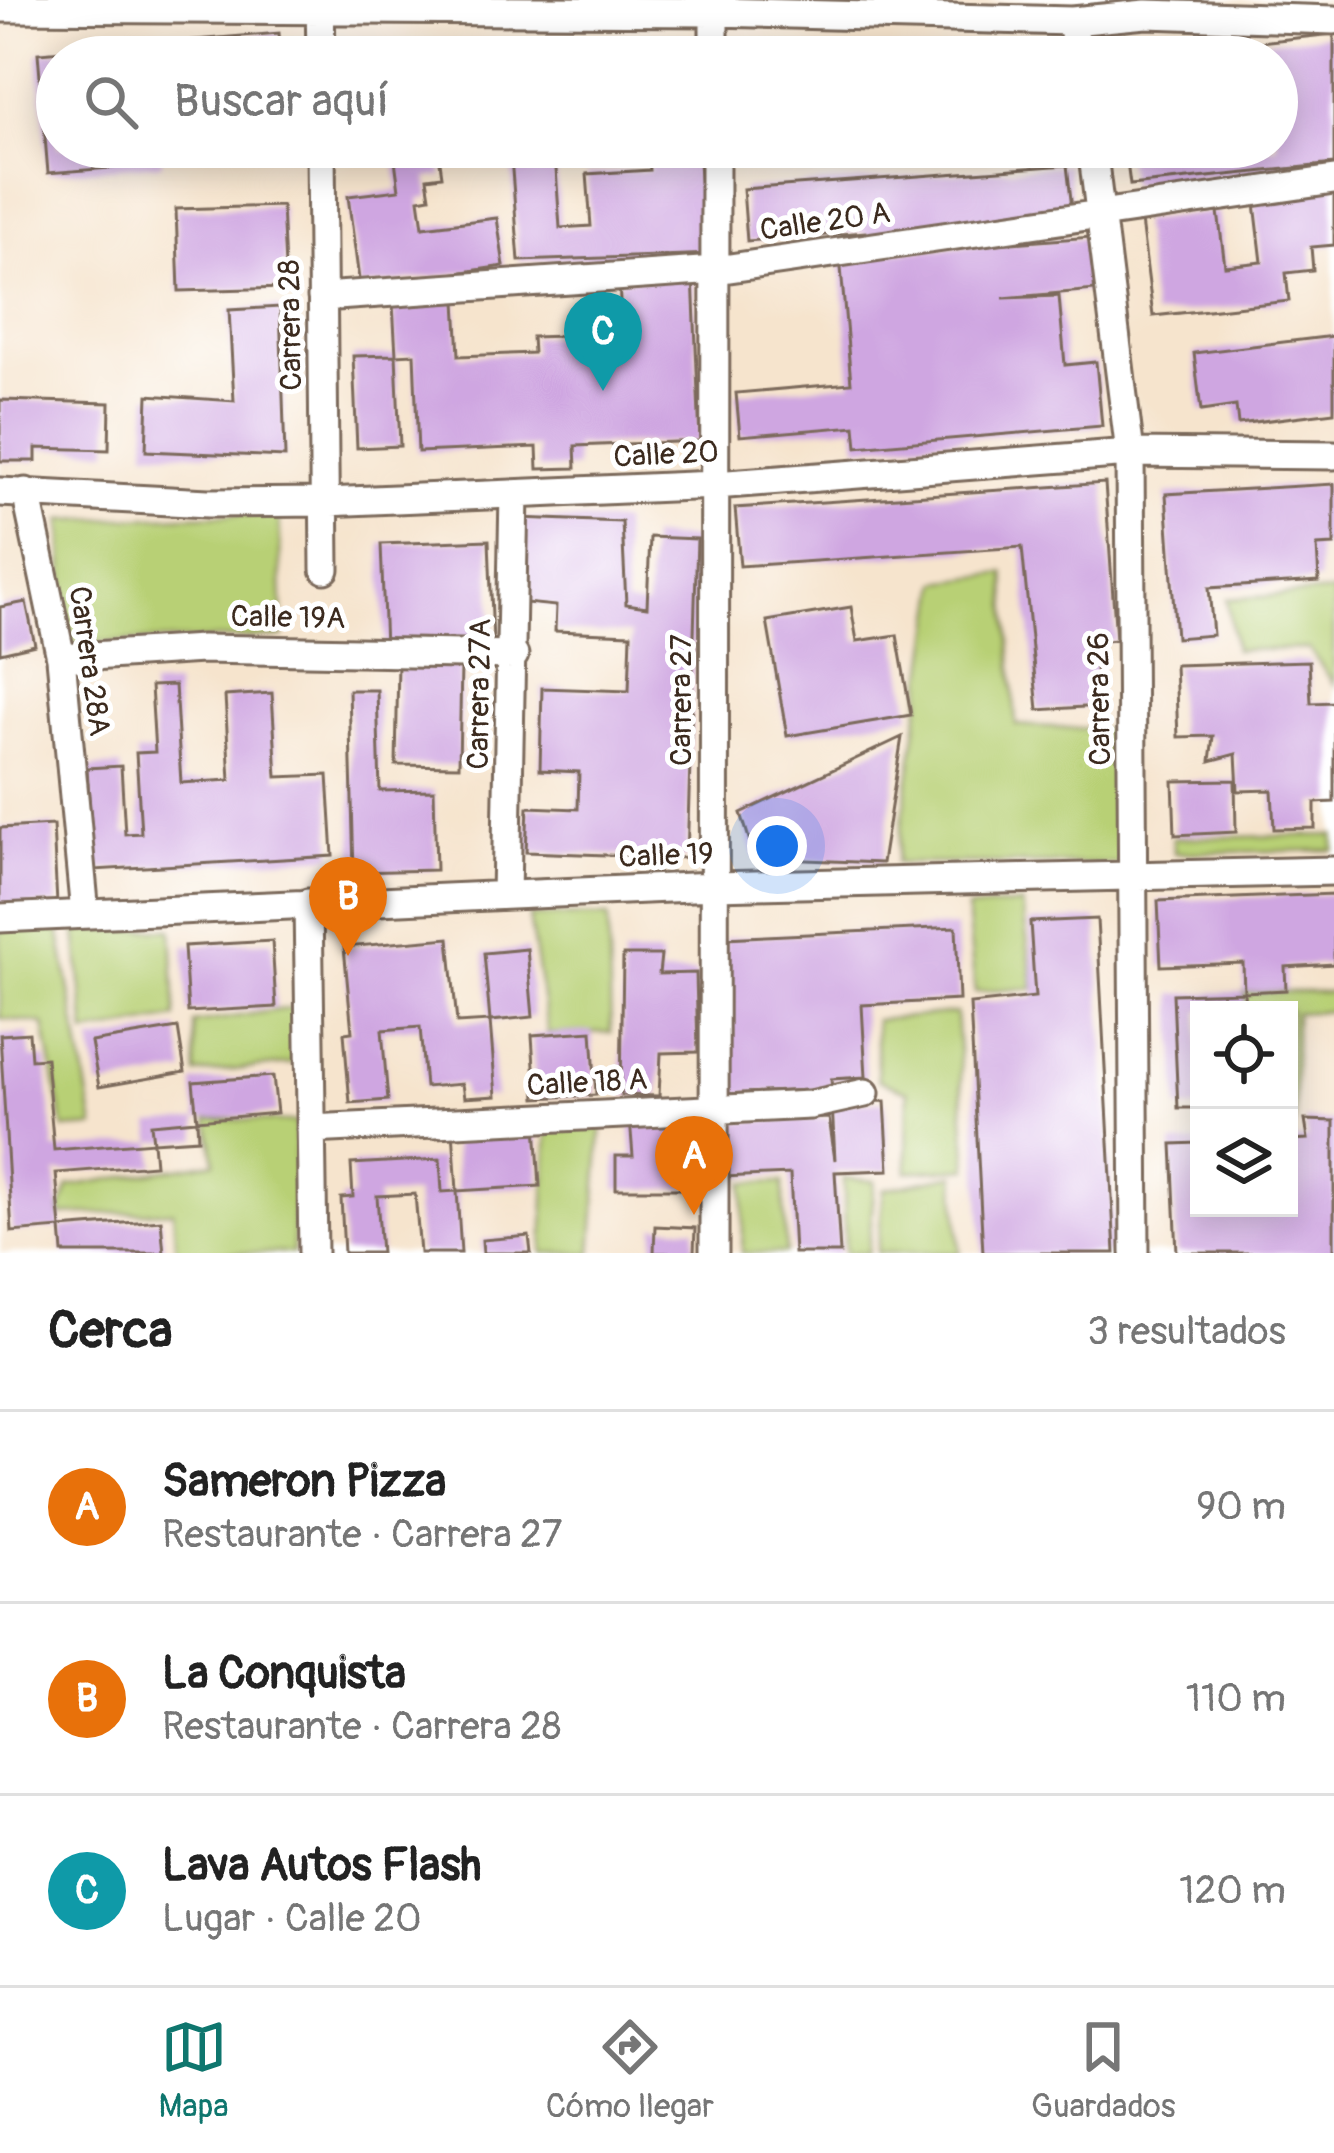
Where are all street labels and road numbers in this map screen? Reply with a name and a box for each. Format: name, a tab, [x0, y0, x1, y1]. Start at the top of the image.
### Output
street label: Calle 20 A	[757, 194, 893, 249]
street label: Carrera 28	[271, 259, 310, 391]
street label: Calle 20	[612, 433, 720, 476]
street label: Carrera 28A	[61, 584, 118, 738]
street label: Calle 19A	[230, 598, 346, 637]
street label: Carrera 27A	[460, 618, 499, 770]
street label: Carrera 26	[1080, 632, 1119, 766]
street label: Carrera 27	[663, 634, 700, 766]
street label: Calle 19	[618, 835, 714, 876]
street label: Calle 18 A	[526, 1061, 648, 1104]

